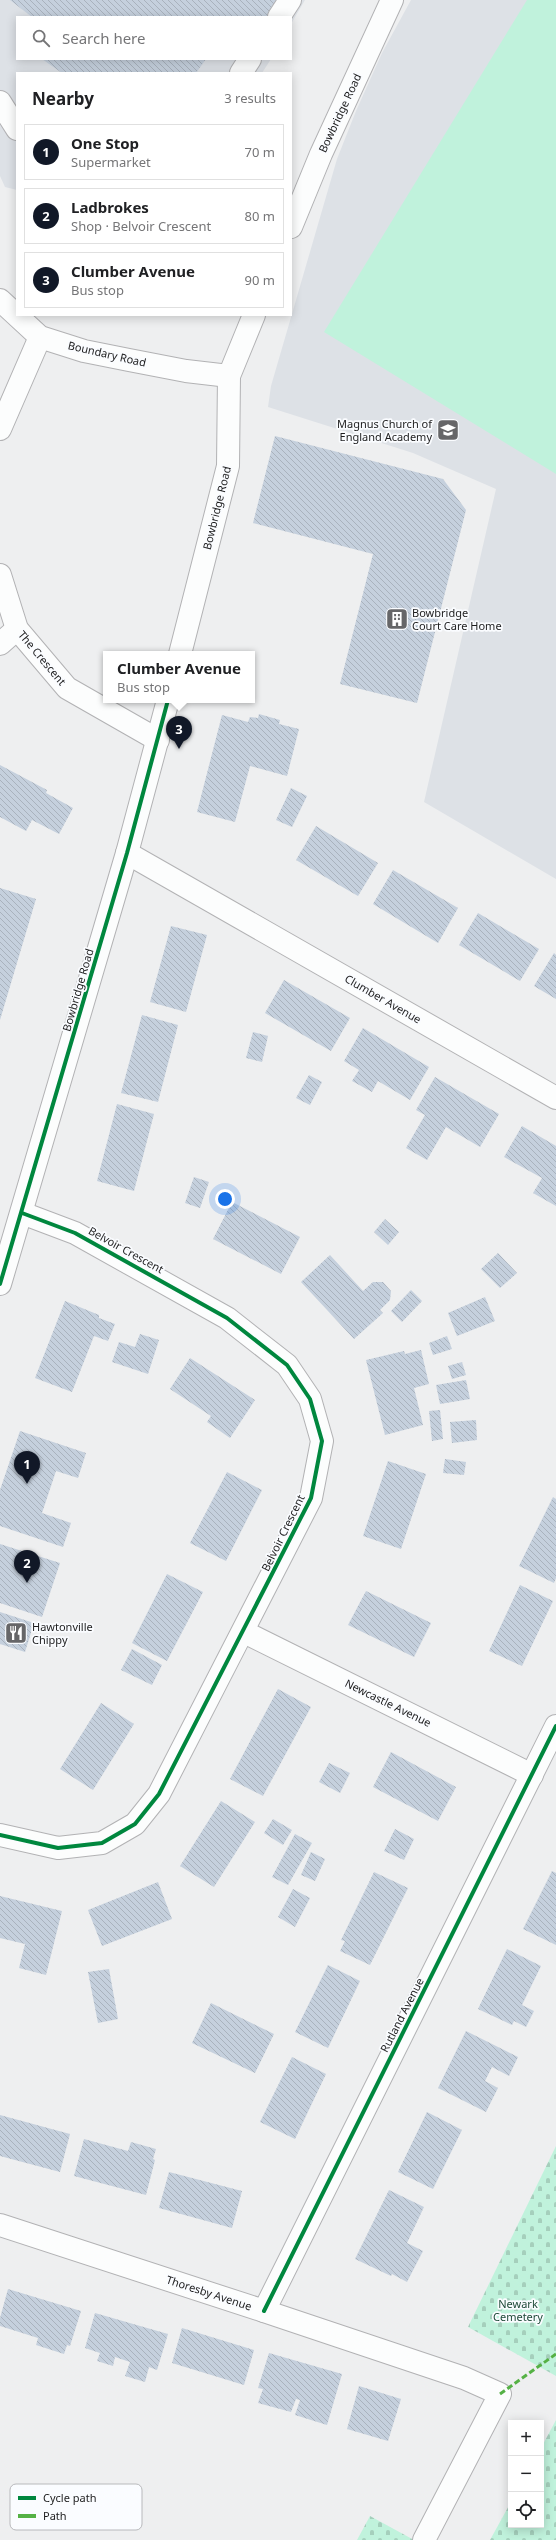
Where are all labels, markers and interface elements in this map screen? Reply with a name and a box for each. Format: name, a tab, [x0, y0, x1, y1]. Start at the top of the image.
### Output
search box	[16, 16, 292, 60]
icon: search	[30, 27, 52, 49]
text: Search here	[62, 28, 145, 48]
street label: Bowbridge Road	[315, 71, 364, 155]
text: Nearby	[32, 87, 94, 110]
text: 3 results	[224, 89, 276, 107]
text: One Stop	[71, 133, 139, 153]
text: 1	[42, 143, 50, 161]
text: 70 m	[245, 143, 275, 161]
text: Supermarket	[71, 153, 151, 171]
text: Ladbrokes	[71, 197, 149, 217]
text: 2	[42, 207, 50, 225]
text: 80 m	[245, 207, 275, 225]
text: Shop · Belvoir Crescent	[71, 217, 211, 235]
text: Clumber Avenue	[71, 261, 195, 281]
text: 3	[42, 271, 50, 289]
text: 90 m	[245, 271, 275, 289]
text: Bus stop	[71, 281, 124, 299]
street label: Boundary Road	[67, 337, 148, 370]
place label: Magnus Church of England Academy	[337, 416, 433, 444]
school or university icon: Magnus Church of England Academy	[435, 417, 461, 443]
street label: Bowbridge Road	[199, 465, 234, 551]
place label: Bowbridge Court Care Home	[412, 605, 502, 633]
building icon: Bowbridge Court Care Home	[384, 606, 410, 632]
street label: The Crescent	[15, 627, 70, 688]
popup	[103, 651, 255, 703]
text: Clumber Avenue	[117, 658, 241, 678]
text: Bus stop	[117, 678, 170, 696]
pin: 3	[166, 716, 192, 749]
street label: Bowbridge Road	[59, 947, 96, 1033]
street label: Clumber Avenue	[342, 971, 424, 1027]
your location	[215, 1189, 235, 1209]
street label: Belvoir Crescent	[86, 1223, 166, 1276]
pin: 1	[14, 1451, 40, 1484]
street label: Belvoir Crescent	[257, 1492, 308, 1574]
pin: 2	[14, 1550, 40, 1583]
place label: Hawtonville Chippy	[32, 1619, 93, 1647]
restaurant icon: Hawtonville Chippy	[3, 1620, 29, 1646]
street label: Newcastle Avenue	[343, 1675, 434, 1730]
street label: Rutland Avenue	[376, 1975, 427, 2055]
street label: Thoresby Avenue	[165, 2272, 254, 2313]
park label: Newark Cemetery	[493, 2296, 543, 2324]
map controls	[508, 2420, 544, 2528]
button: +	[508, 2420, 544, 2456]
button: −	[508, 2456, 544, 2492]
legend	[10, 2484, 142, 2530]
text: Cycle path	[43, 2490, 96, 2505]
button: locate	[508, 2492, 544, 2528]
text: Path	[43, 2508, 67, 2523]

